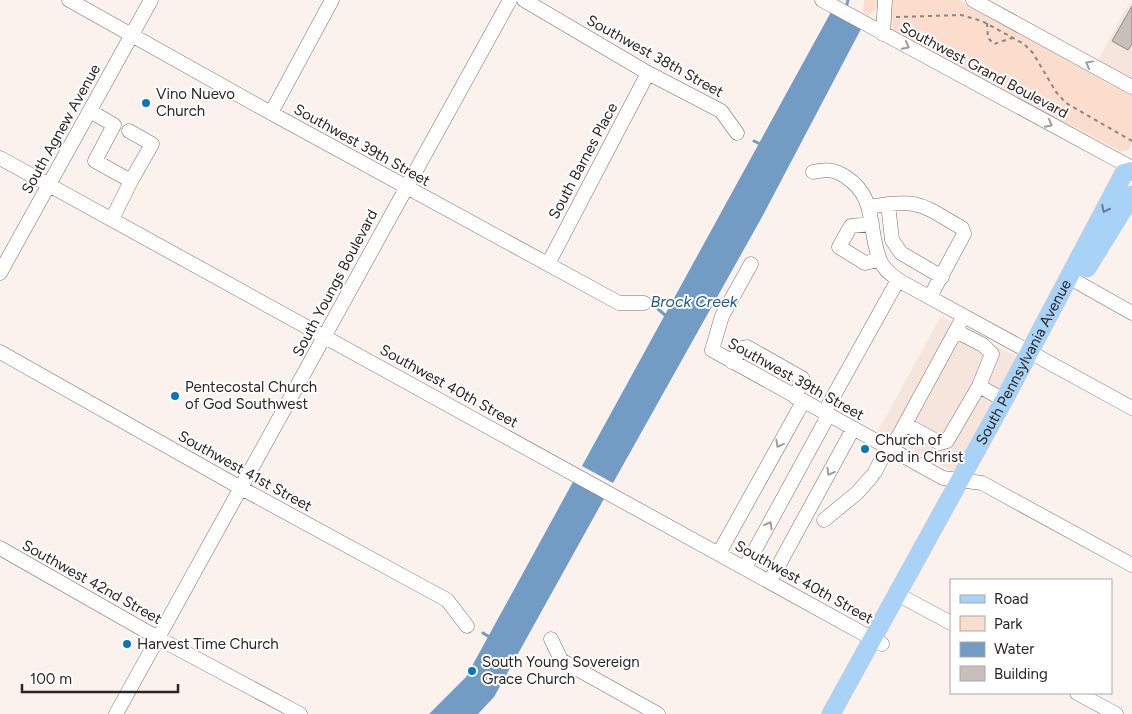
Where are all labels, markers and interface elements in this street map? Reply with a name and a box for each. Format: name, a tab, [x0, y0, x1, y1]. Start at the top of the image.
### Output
street label: Southwest 38th Street	[584, 11, 727, 101]
street label: Southwest Grand Boulevard	[897, 18, 1071, 122]
one-way arrow	[901, 40, 910, 50]
one-way arrow	[1086, 60, 1095, 70]
street label: South Agnew Avenue	[18, 61, 104, 197]
place label: Vino Nuevo Church	[156, 85, 235, 120]
marker: Vino Nuevo Church	[140, 97, 152, 109]
street label: Southwest 39th Street	[291, 100, 433, 190]
street label: South Barnes Place	[545, 100, 621, 222]
one-way arrow	[1044, 118, 1053, 128]
one-way arrow	[1101, 203, 1111, 212]
street label: South Youngs Boulevard	[289, 206, 381, 360]
street label: South Pennsylvania Avenue	[972, 276, 1075, 448]
water label: Brock Creek	[650, 292, 739, 311]
street label: Southwest 39th Street	[725, 334, 867, 424]
street label: Southwest 40th Street	[377, 341, 521, 432]
place label: Pentecostal Church of God Southwest	[185, 378, 317, 413]
marker: Pentecostal Church of God Southwest	[169, 390, 181, 402]
street label: Southwest 41st Street	[175, 427, 315, 515]
place label: Church of God in Christ	[875, 431, 964, 466]
one-way arrow	[776, 439, 786, 448]
marker: Church of God in Christ	[859, 443, 871, 455]
one-way arrow	[826, 467, 836, 476]
one-way arrow	[763, 521, 773, 530]
street label: Southwest 42nd Street	[19, 536, 165, 628]
street label: Southwest 40th Street	[732, 537, 876, 628]
legend	[950, 579, 1112, 694]
text: Road	[994, 590, 1029, 608]
text: Park	[994, 615, 1023, 633]
place label: Harvest Time Church	[137, 635, 279, 653]
marker: Harvest Time Church	[121, 638, 133, 650]
text: Water	[994, 640, 1034, 658]
place label: South Young Sovereign Grace Church	[482, 653, 640, 688]
scale bar	[22, 662, 179, 694]
marker: South Young Sovereign Grace Church	[466, 665, 478, 677]
text: Building	[994, 665, 1048, 683]
text: 100 m	[30, 670, 72, 688]

